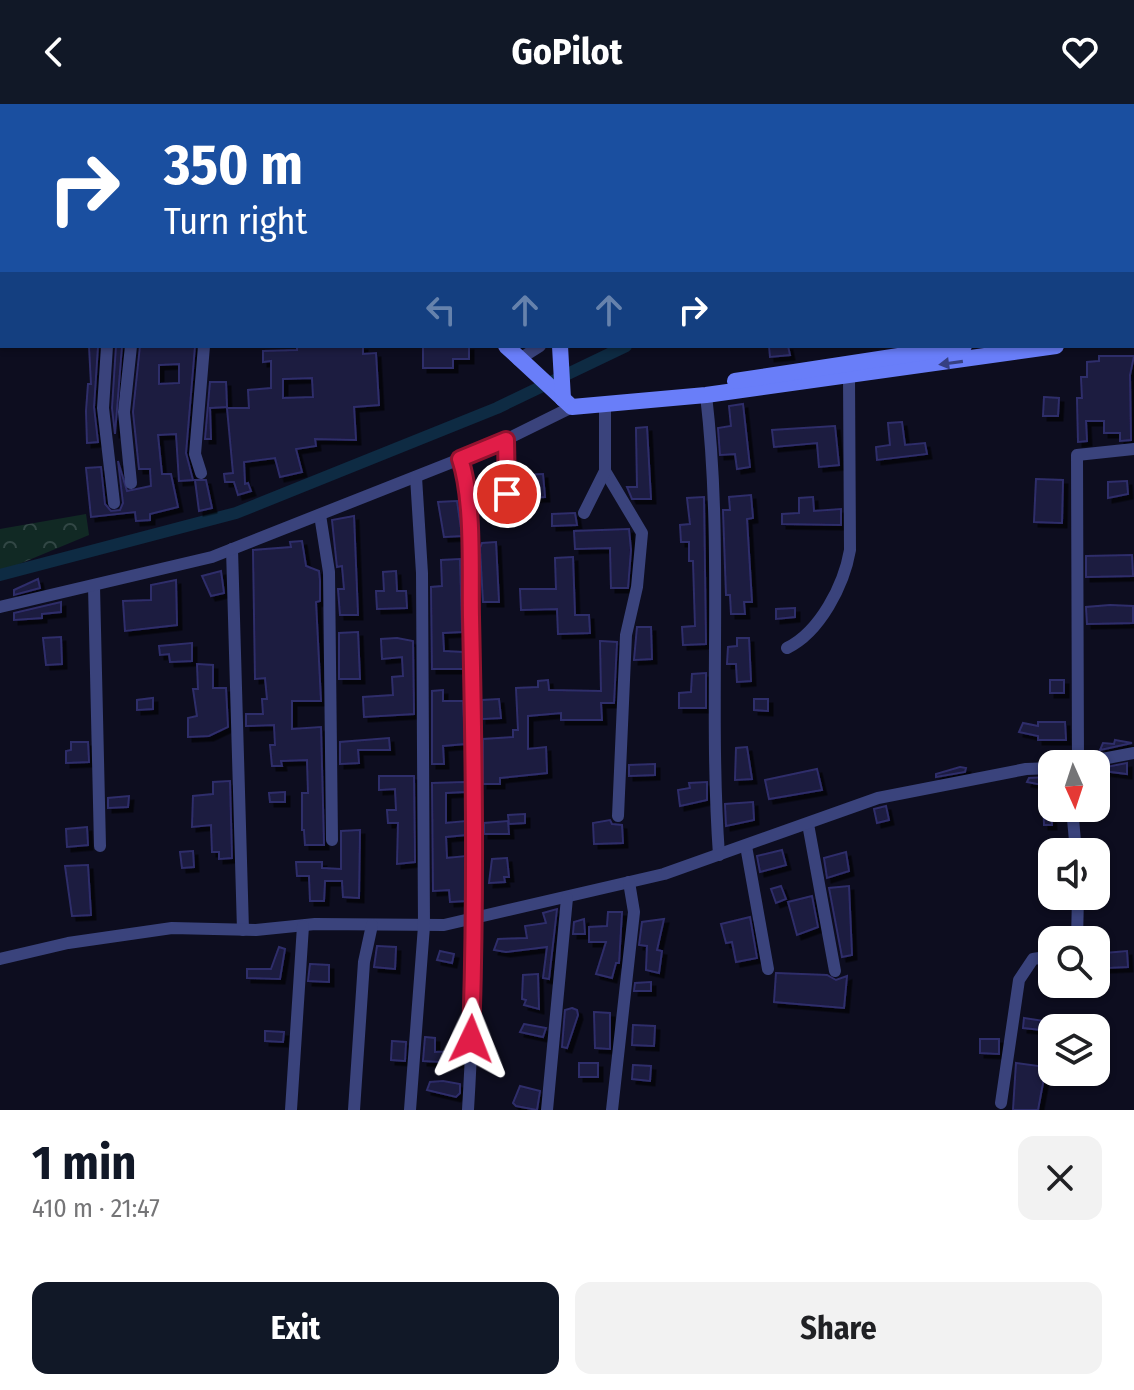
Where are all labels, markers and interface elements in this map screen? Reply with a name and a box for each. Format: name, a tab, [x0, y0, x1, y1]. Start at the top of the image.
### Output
icon: back	[32, 30, 76, 74]
text: GoPilot	[512, 30, 622, 74]
icon: heart	[1058, 30, 1102, 74]
text: 350 m	[164, 132, 303, 199]
icon: right	[32, 136, 136, 240]
text: Turn right	[164, 200, 307, 244]
icon: left	[419, 288, 463, 332]
icon: ahead	[503, 288, 547, 332]
icon: ahead	[587, 288, 631, 332]
icon: right	[671, 288, 715, 332]
one-way arrow	[938, 357, 963, 370]
pin	[473, 460, 541, 528]
icon: arrive	[485, 472, 529, 516]
north arrow	[1038, 750, 1110, 822]
map controls	[1038, 750, 1110, 1086]
button: sound	[1038, 838, 1110, 910]
button: search	[1038, 926, 1110, 998]
position arrow	[429, 997, 513, 1081]
button: layers	[1038, 1014, 1110, 1086]
text: 1 min	[32, 1134, 137, 1192]
button: close	[1018, 1136, 1102, 1220]
text: 410 m · 21:47	[32, 1193, 160, 1224]
button: Exit	[32, 1282, 559, 1374]
button: Share	[575, 1282, 1102, 1374]

